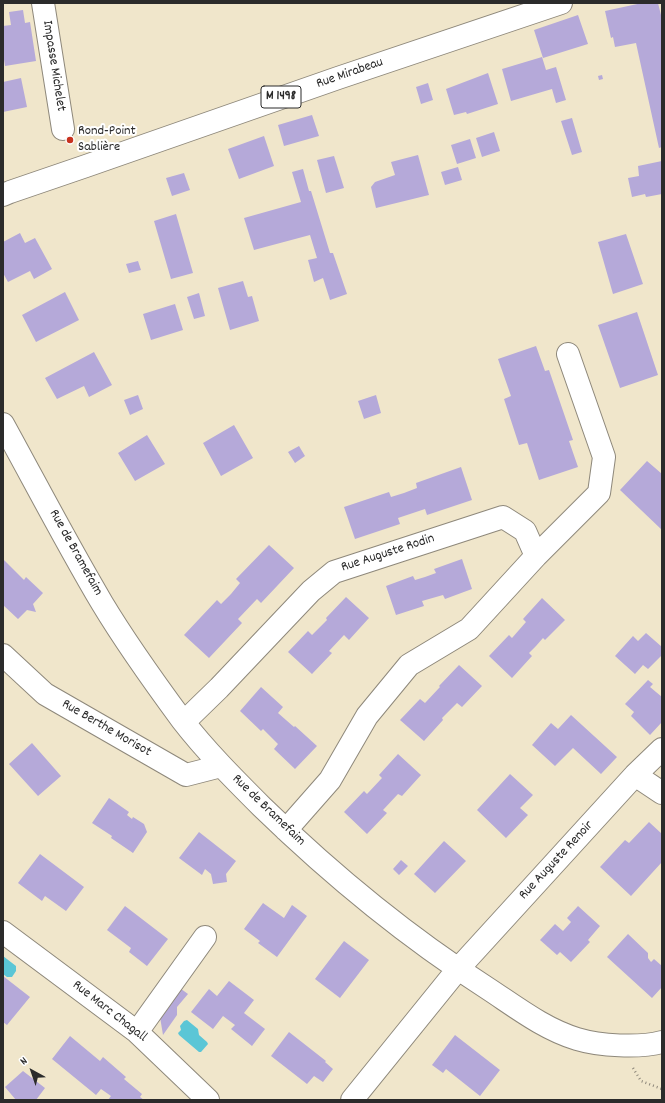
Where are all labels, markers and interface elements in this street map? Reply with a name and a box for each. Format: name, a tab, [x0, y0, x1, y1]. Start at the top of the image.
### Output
street label: Impasse Michelet	[38, 19, 68, 113]
street label: Rue Mirabeau	[314, 55, 386, 93]
road number: M 1498	[261, 86, 301, 108]
place label: Rond-Point Sablière	[78, 124, 136, 156]
marker: Rond-Point Sablière	[65, 135, 75, 145]
street label: Rue de Bramefaim	[44, 507, 106, 599]
street label: Rue Auguste Rodin	[339, 531, 437, 577]
street label: Rue Berthe Morisot	[58, 697, 154, 761]
street label: Rue de Bramefaim	[228, 772, 308, 850]
street label: Rue Auguste Renoir	[516, 818, 598, 904]
street label: Rue Marc Chagall	[68, 978, 150, 1046]
north arrow	[12, 1051, 52, 1091]
text: N	[17, 1054, 32, 1070]

